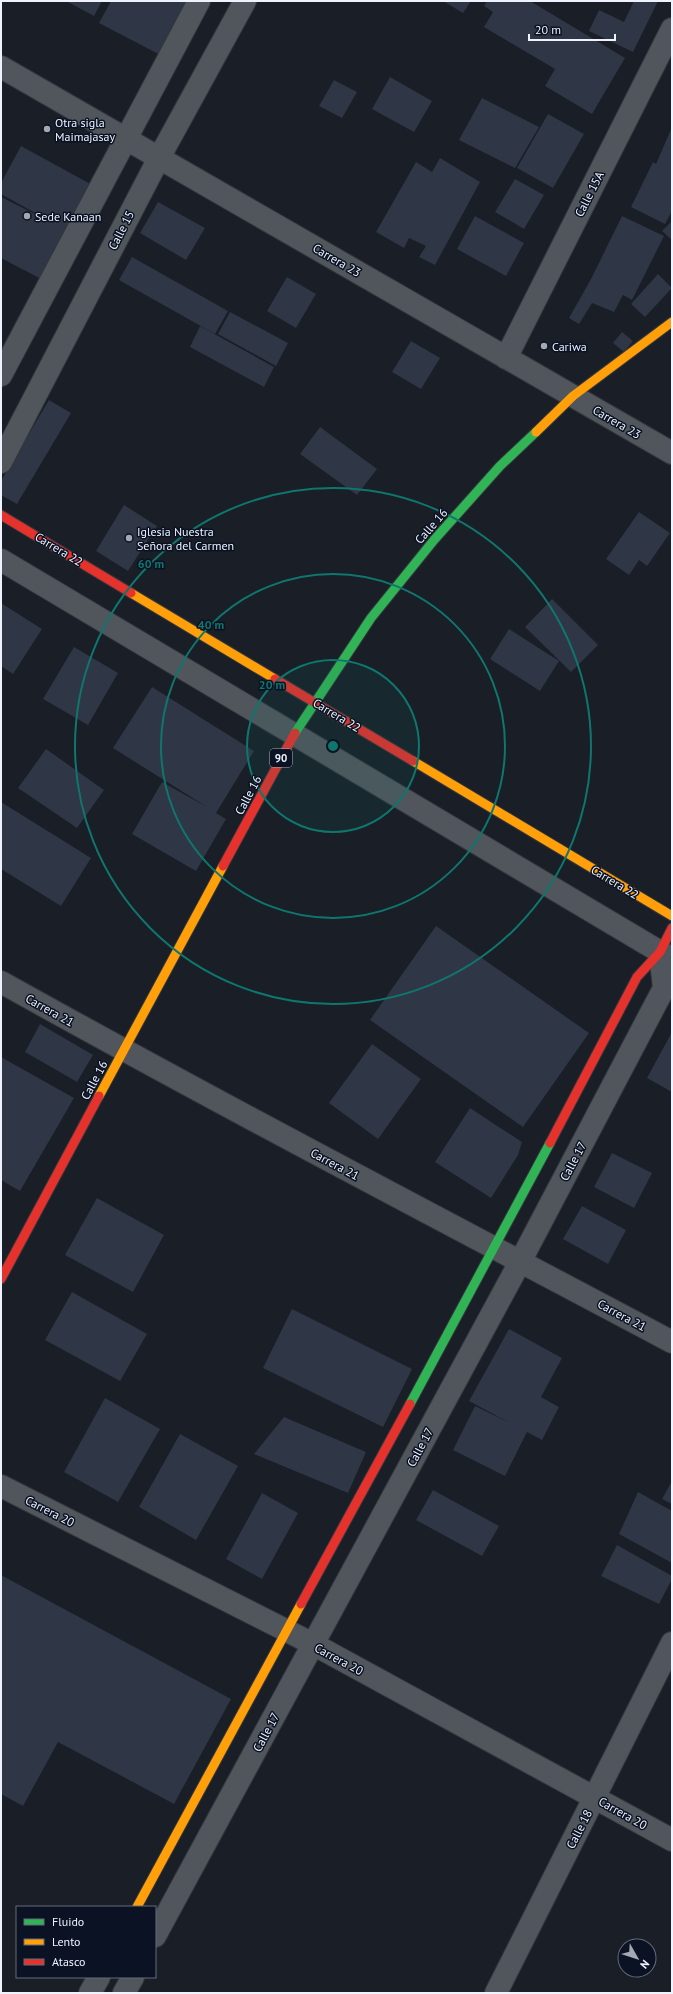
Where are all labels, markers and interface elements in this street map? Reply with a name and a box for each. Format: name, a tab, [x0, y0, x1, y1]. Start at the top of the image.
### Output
scale bar	[529, 16, 615, 42]
text: 20 m	[535, 22, 561, 37]
place label: Otra sigla Maimajasay	[55, 115, 116, 144]
marker: Otra sigla Maimajasay	[42, 124, 52, 134]
street label: Calle 15A	[571, 169, 607, 219]
street label: Calle 15	[105, 208, 137, 252]
place label: Sede Kanaan	[35, 209, 101, 224]
marker: Sede Kanaan	[22, 211, 32, 221]
street label: Carrera 23	[310, 240, 364, 280]
place label: Cariwa	[552, 339, 587, 354]
marker: Cariwa	[539, 341, 549, 351]
street label: Carrera 23	[590, 402, 644, 442]
street label: Calle 16	[412, 505, 450, 547]
place label: Iglesia Nuestra Señora del Carmen	[137, 524, 234, 553]
street label: Carrera 22	[32, 529, 86, 569]
marker: Iglesia Nuestra Señora del Carmen	[124, 533, 134, 543]
text: 60 m	[138, 556, 164, 571]
text: 40 m	[198, 617, 224, 632]
text: 20 m	[259, 677, 285, 692]
street label: Carrera 22	[310, 695, 364, 735]
centre of rings	[326, 739, 340, 753]
road number: 90	[270, 749, 292, 767]
street label: Calle 16	[232, 773, 264, 817]
street label: Carrera 22	[588, 862, 642, 902]
street label: Carrera 21	[23, 991, 77, 1029]
street label: Calle 16	[78, 1058, 110, 1102]
street label: Calle 17	[557, 1139, 589, 1183]
street label: Carrera 21	[308, 1145, 362, 1183]
street label: Carrera 21	[595, 1296, 649, 1334]
street label: Calle 17	[404, 1425, 436, 1469]
street label: Carrera 20	[23, 1492, 77, 1530]
street label: Carrera 20	[312, 1640, 366, 1678]
street label: Calle 17	[250, 1710, 282, 1754]
street label: Carrera 20	[596, 1794, 650, 1833]
street label: Calle 18	[563, 1807, 595, 1851]
legend	[16, 1906, 156, 1978]
text: Fluido	[52, 1914, 84, 1929]
text: Lento	[52, 1934, 81, 1949]
north arrow	[617, 1938, 657, 1978]
text: Atasco	[52, 1954, 85, 1969]
text: N	[637, 1957, 652, 1972]

